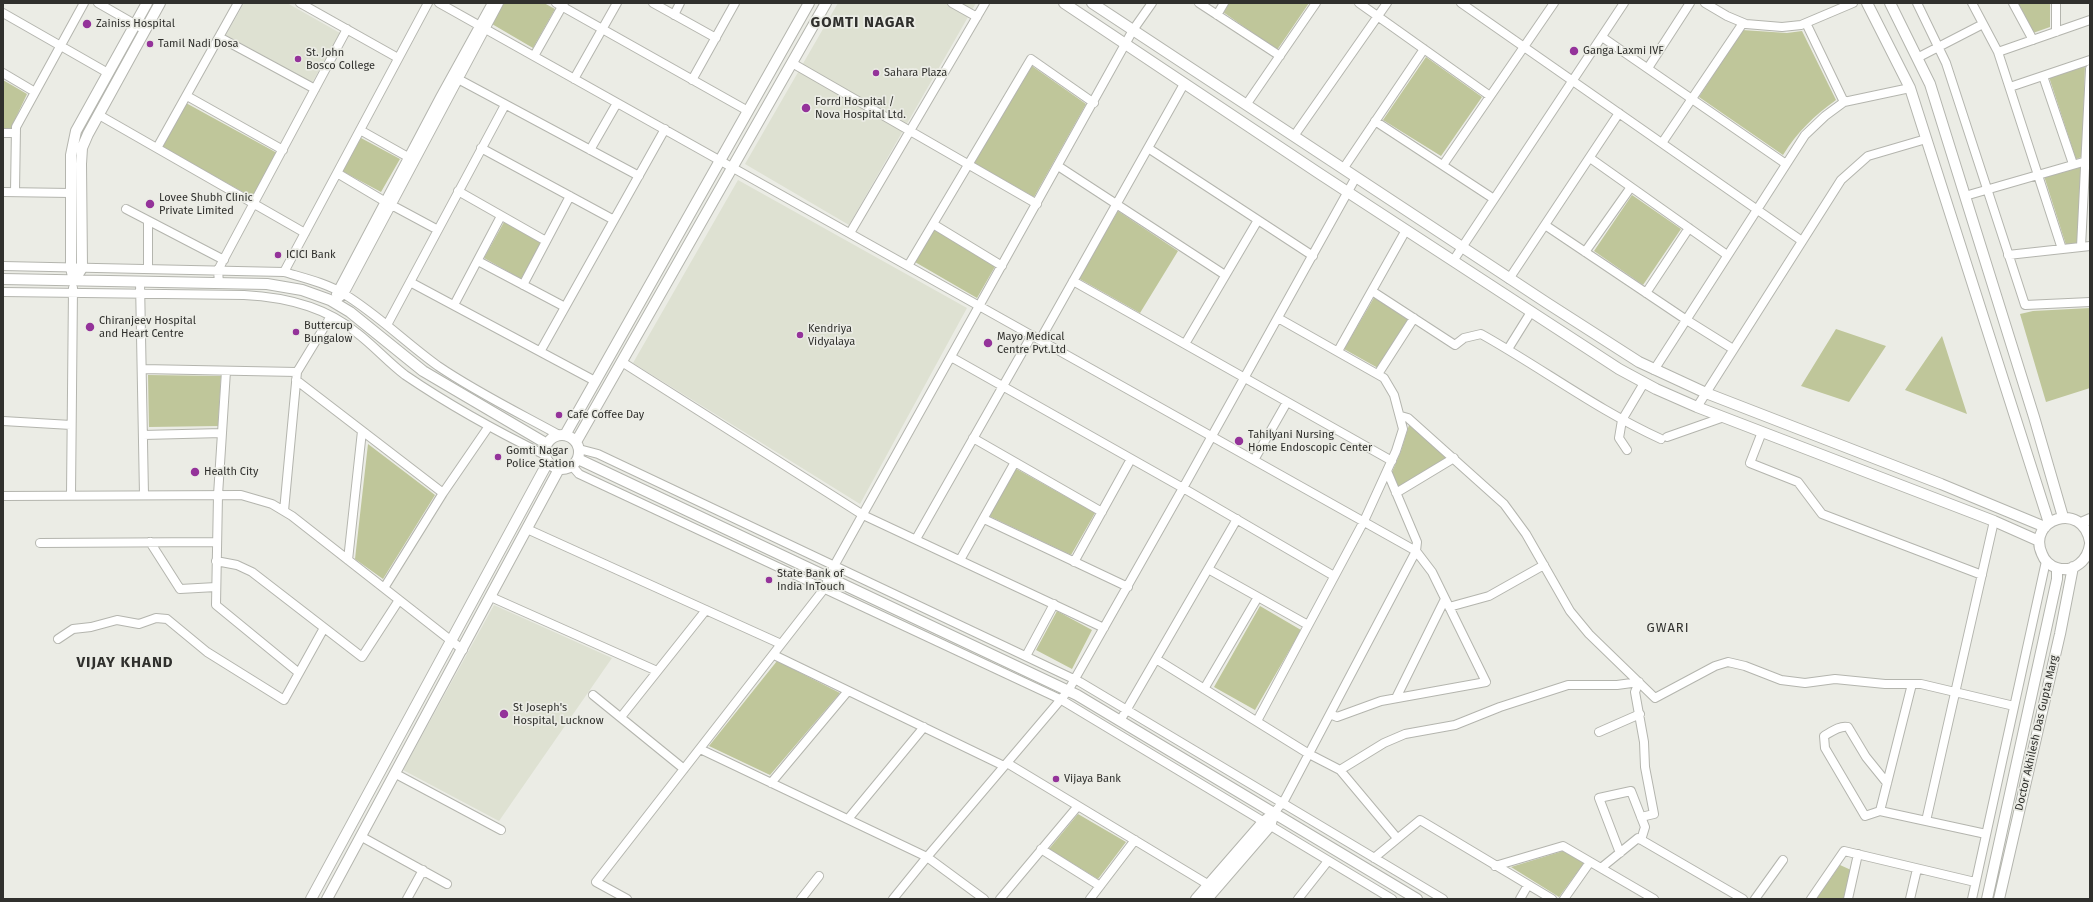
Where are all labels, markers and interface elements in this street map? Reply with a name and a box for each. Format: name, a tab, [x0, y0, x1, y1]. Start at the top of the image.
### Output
district label: GOMTI NAGAR	[811, 14, 915, 32]
place label: Zainiss Hospital	[96, 17, 175, 31]
marker: Zainiss Hospital	[81, 18, 93, 30]
place label: Tamil Nadi Dosa	[158, 37, 238, 51]
marker: Tamil Nadi Dosa	[145, 39, 155, 49]
place label: Ganga Laxmi IVF	[1583, 44, 1664, 58]
marker: Ganga Laxmi IVF	[1568, 45, 1580, 57]
place label: St. John Bosco College	[306, 46, 375, 72]
marker: St. John Bosco College	[293, 54, 303, 64]
place label: Sahara Plaza	[884, 66, 947, 80]
marker: Sahara Plaza	[871, 68, 881, 78]
place label: Forrd Hospital / Nova Hospital Ltd.	[815, 95, 906, 121]
marker: Forrd Hospital / Nova Hospital Ltd.	[800, 102, 812, 114]
place label: Lovee Shubh Clinic Private Limited	[159, 191, 253, 217]
marker: Lovee Shubh Clinic Private Limited	[144, 198, 156, 210]
place label: ICICI Bank	[286, 248, 336, 262]
marker: ICICI Bank	[273, 250, 283, 260]
place label: Chiranjeev Hospital and Heart Centre	[99, 314, 196, 340]
place label: Buttercup Bungalow	[304, 319, 353, 345]
marker: Chiranjeev Hospital and Heart Centre	[84, 321, 96, 333]
place label: Kendriya Vidyalaya	[808, 322, 855, 348]
marker: Buttercup Bungalow	[291, 327, 301, 337]
marker: Kendriya Vidyalaya	[795, 330, 805, 340]
place label: Mayo Medical Centre Pvt.Ltd	[997, 330, 1066, 356]
marker: Mayo Medical Centre Pvt.Ltd	[982, 337, 994, 349]
place label: Cafe Coffee Day	[567, 408, 644, 422]
marker: Cafe Coffee Day	[554, 410, 564, 420]
place label: Tahilyani Nursing Home Endoscopic Center	[1248, 428, 1372, 454]
marker: Tahilyani Nursing Home Endoscopic Center	[1233, 435, 1245, 447]
place label: Gomti Nagar Police Station	[506, 444, 575, 470]
marker: Gomti Nagar Police Station	[493, 452, 503, 462]
place label: Health City	[204, 465, 258, 479]
marker: Health City	[189, 466, 201, 478]
place label: State Bank of India InTouch	[777, 567, 845, 593]
marker: State Bank of India InTouch	[764, 575, 774, 585]
district label: GWARI	[1646, 620, 1690, 636]
district label: VIJAY KHAND	[76, 654, 174, 672]
street label: Doctor Akhilesh Das Gupta Marg	[2013, 654, 2061, 812]
place label: St Joseph's Hospital, Lucknow	[513, 701, 604, 727]
marker: St Joseph's Hospital, Lucknow	[498, 708, 510, 720]
place label: Vijaya Bank	[1064, 772, 1121, 786]
marker: Vijaya Bank	[1051, 774, 1061, 784]

